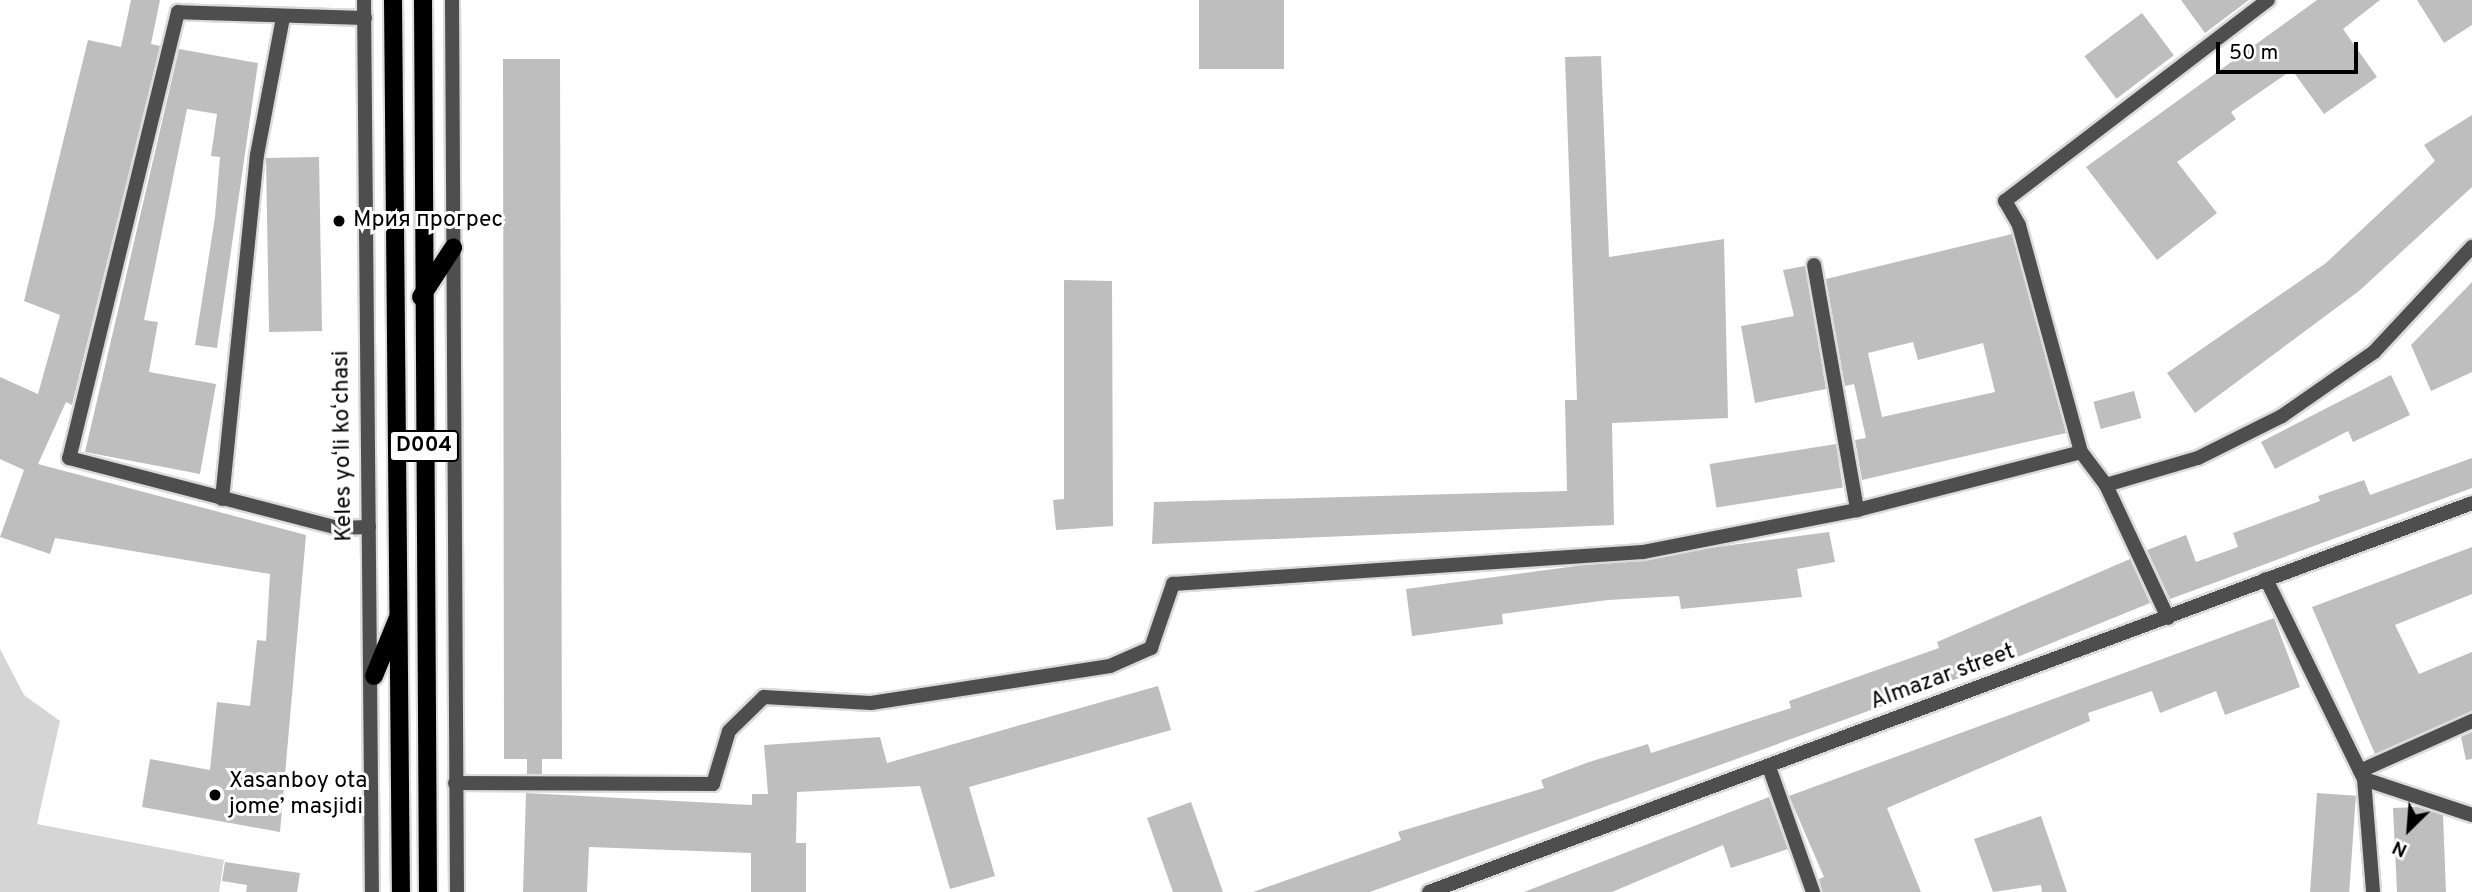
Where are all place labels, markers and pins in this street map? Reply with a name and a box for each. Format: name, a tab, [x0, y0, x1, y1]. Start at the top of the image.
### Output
place label: Мрия прогрес	[353, 207, 503, 235]
marker: Мрия прогрес	[331, 213, 347, 229]
place label: Xasanboy ota jome’ masjidi	[229, 768, 367, 822]
marker: Xasanboy ota jome’ masjidi	[207, 787, 223, 803]

